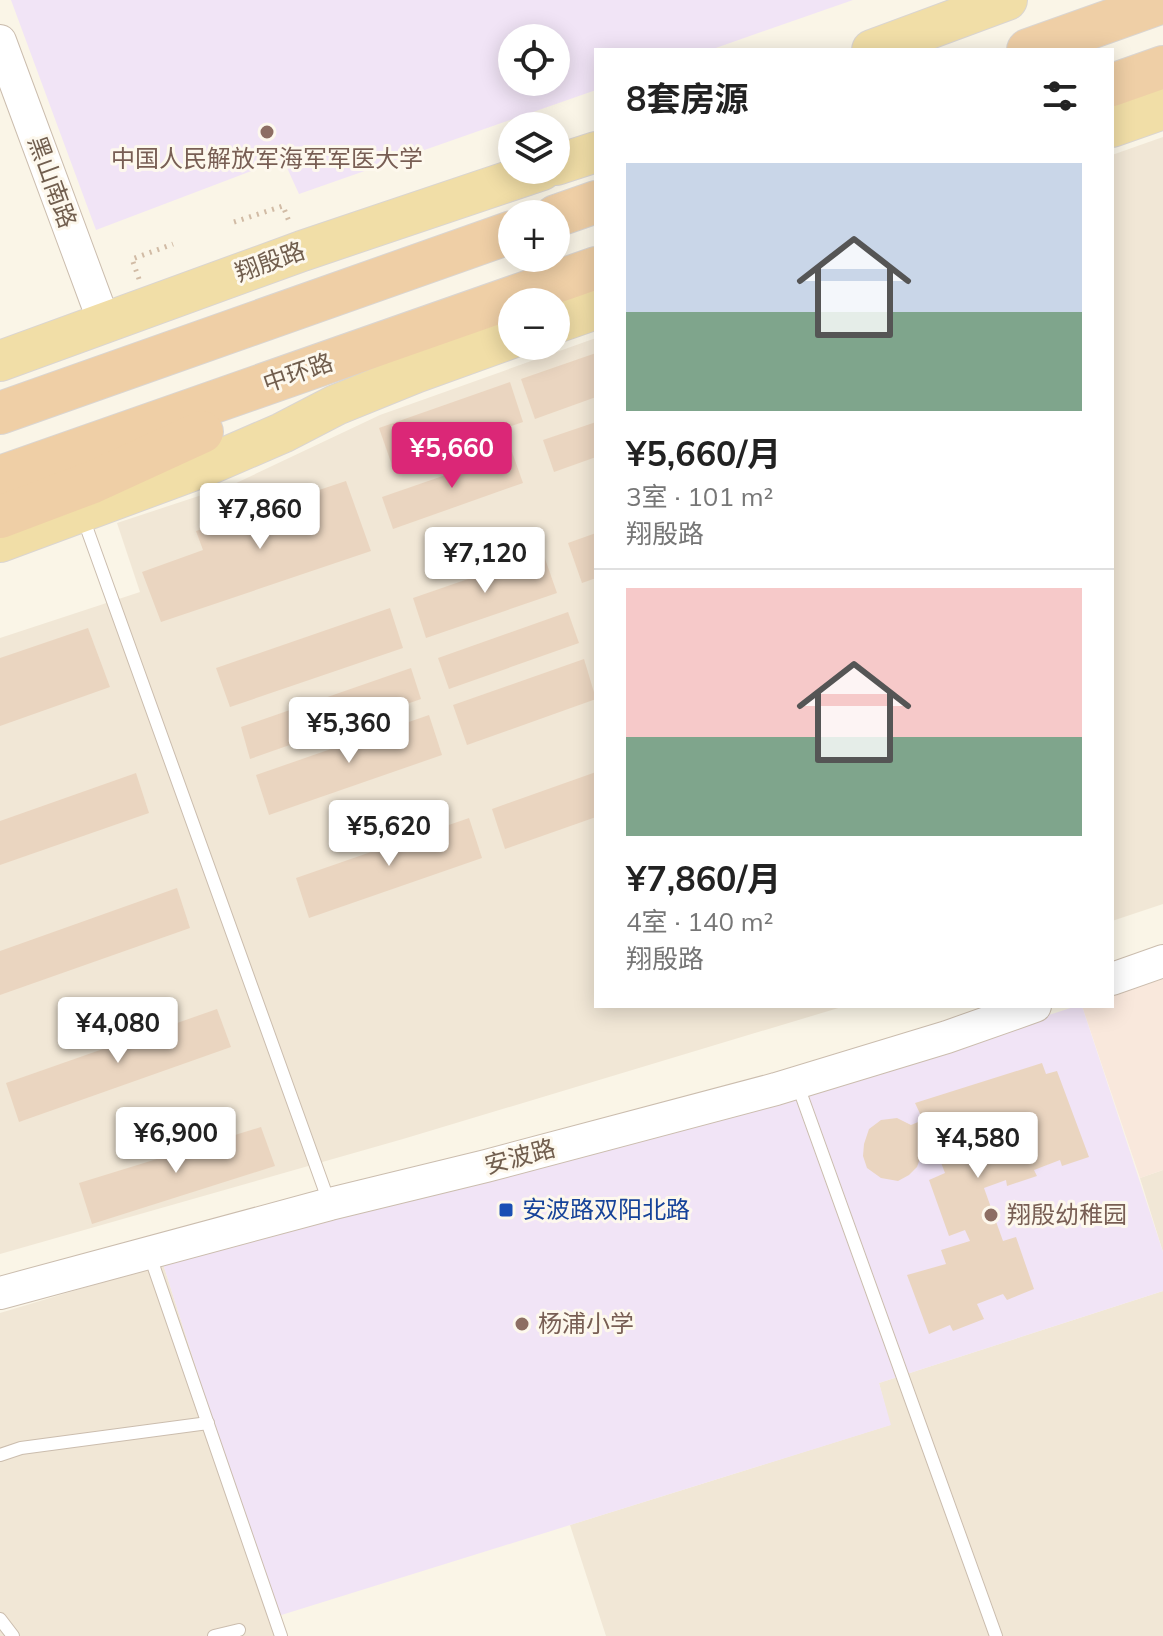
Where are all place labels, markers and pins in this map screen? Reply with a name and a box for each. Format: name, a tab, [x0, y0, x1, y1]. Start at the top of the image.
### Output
marker: 中国人民解放军海军军医大学	[258, 123, 276, 141]
place label: 中国人民解放军海军军医大学	[111, 143, 423, 173]
pin: ¥5,660	[387, 422, 517, 490]
pin: ¥7,860	[195, 483, 325, 551]
pin: ¥7,120	[420, 527, 550, 595]
pin: ¥5,360	[284, 697, 414, 765]
pin: ¥5,620	[324, 800, 454, 868]
pin: ¥4,080	[53, 997, 183, 1065]
pin: ¥6,900	[111, 1107, 241, 1175]
pin: ¥4,580	[913, 1112, 1043, 1180]
place label: 安波路双阳北路	[522, 1194, 690, 1224]
place label: 翔殷幼稚园	[1007, 1199, 1127, 1229]
marker: 安波路双阳北路	[497, 1201, 515, 1219]
marker: 翔殷幼稚园	[982, 1206, 1000, 1224]
place label: 杨浦小学	[538, 1308, 634, 1338]
marker: 杨浦小学	[513, 1315, 531, 1333]

